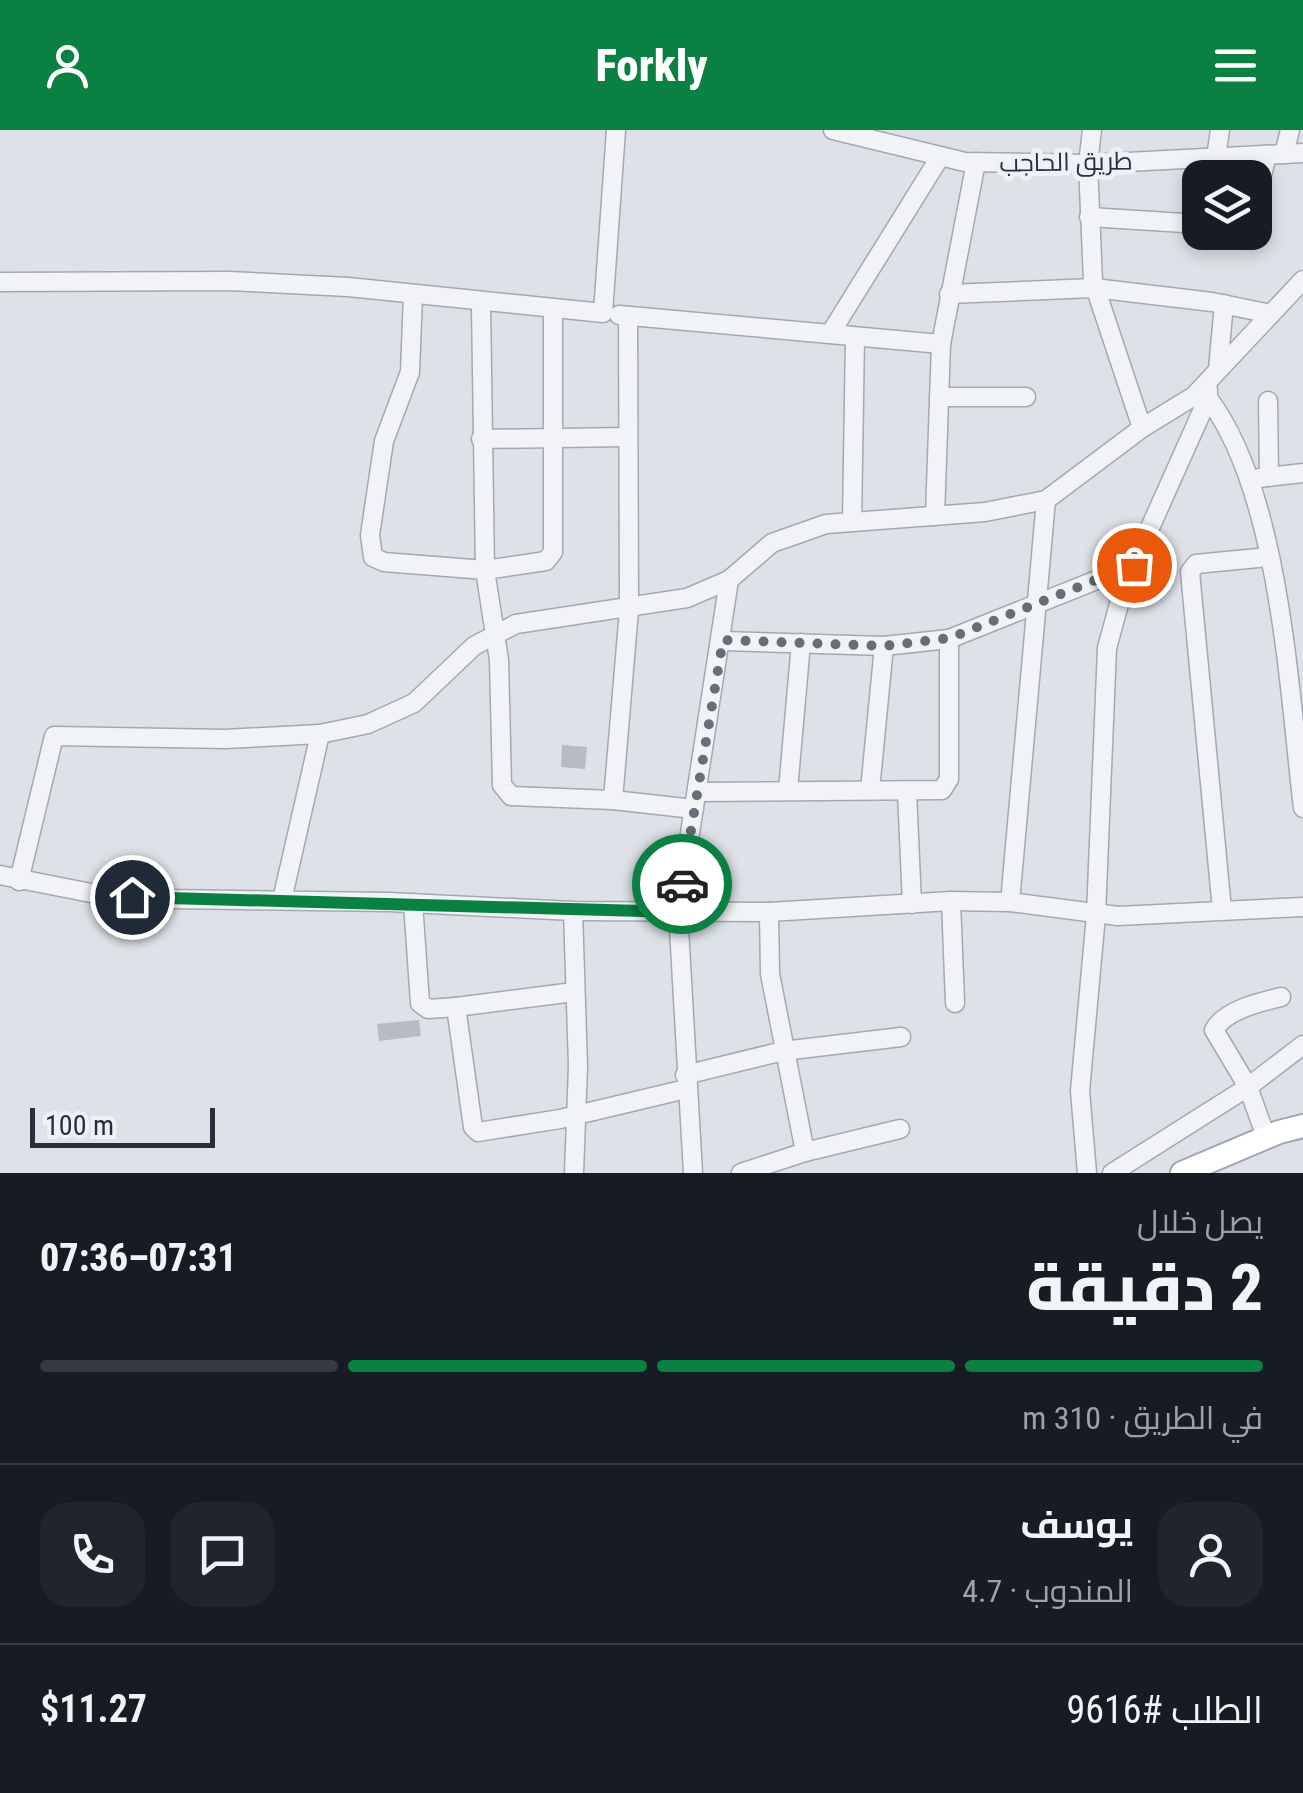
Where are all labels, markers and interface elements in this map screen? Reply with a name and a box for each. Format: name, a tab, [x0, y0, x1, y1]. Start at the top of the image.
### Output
icon: person	[40, 38, 95, 93]
icon: menu	[1208, 38, 1263, 93]
text: Forkly	[595, 39, 708, 92]
street label: طريق الحاجب	[999, 146, 1133, 179]
map controls	[1182, 160, 1272, 250]
button: layers	[1182, 160, 1272, 250]
pin	[1092, 523, 1177, 608]
icon: bag	[1107, 538, 1162, 593]
courier	[632, 834, 732, 934]
pin	[90, 855, 175, 940]
icon: car	[655, 857, 710, 912]
icon: home	[105, 870, 160, 925]
scale bar	[30, 1103, 215, 1148]
text: 100 m	[45, 1109, 114, 1142]
text: يصل خلال	[1137, 1203, 1263, 1241]
text: 07:31–07:36	[40, 1236, 237, 1280]
text: 2 دقيقة	[1026, 1250, 1263, 1326]
text: في الطريق · 310 m	[1022, 1399, 1263, 1437]
button: phone	[40, 1502, 145, 1607]
button: chat	[170, 1502, 275, 1607]
button: person	[1158, 1502, 1263, 1607]
text: يوسف	[1020, 1503, 1133, 1547]
text: المندوب · 4.7	[962, 1572, 1133, 1610]
text: $11.27	[40, 1687, 147, 1731]
text: الطلب #9616	[1067, 1688, 1263, 1732]

